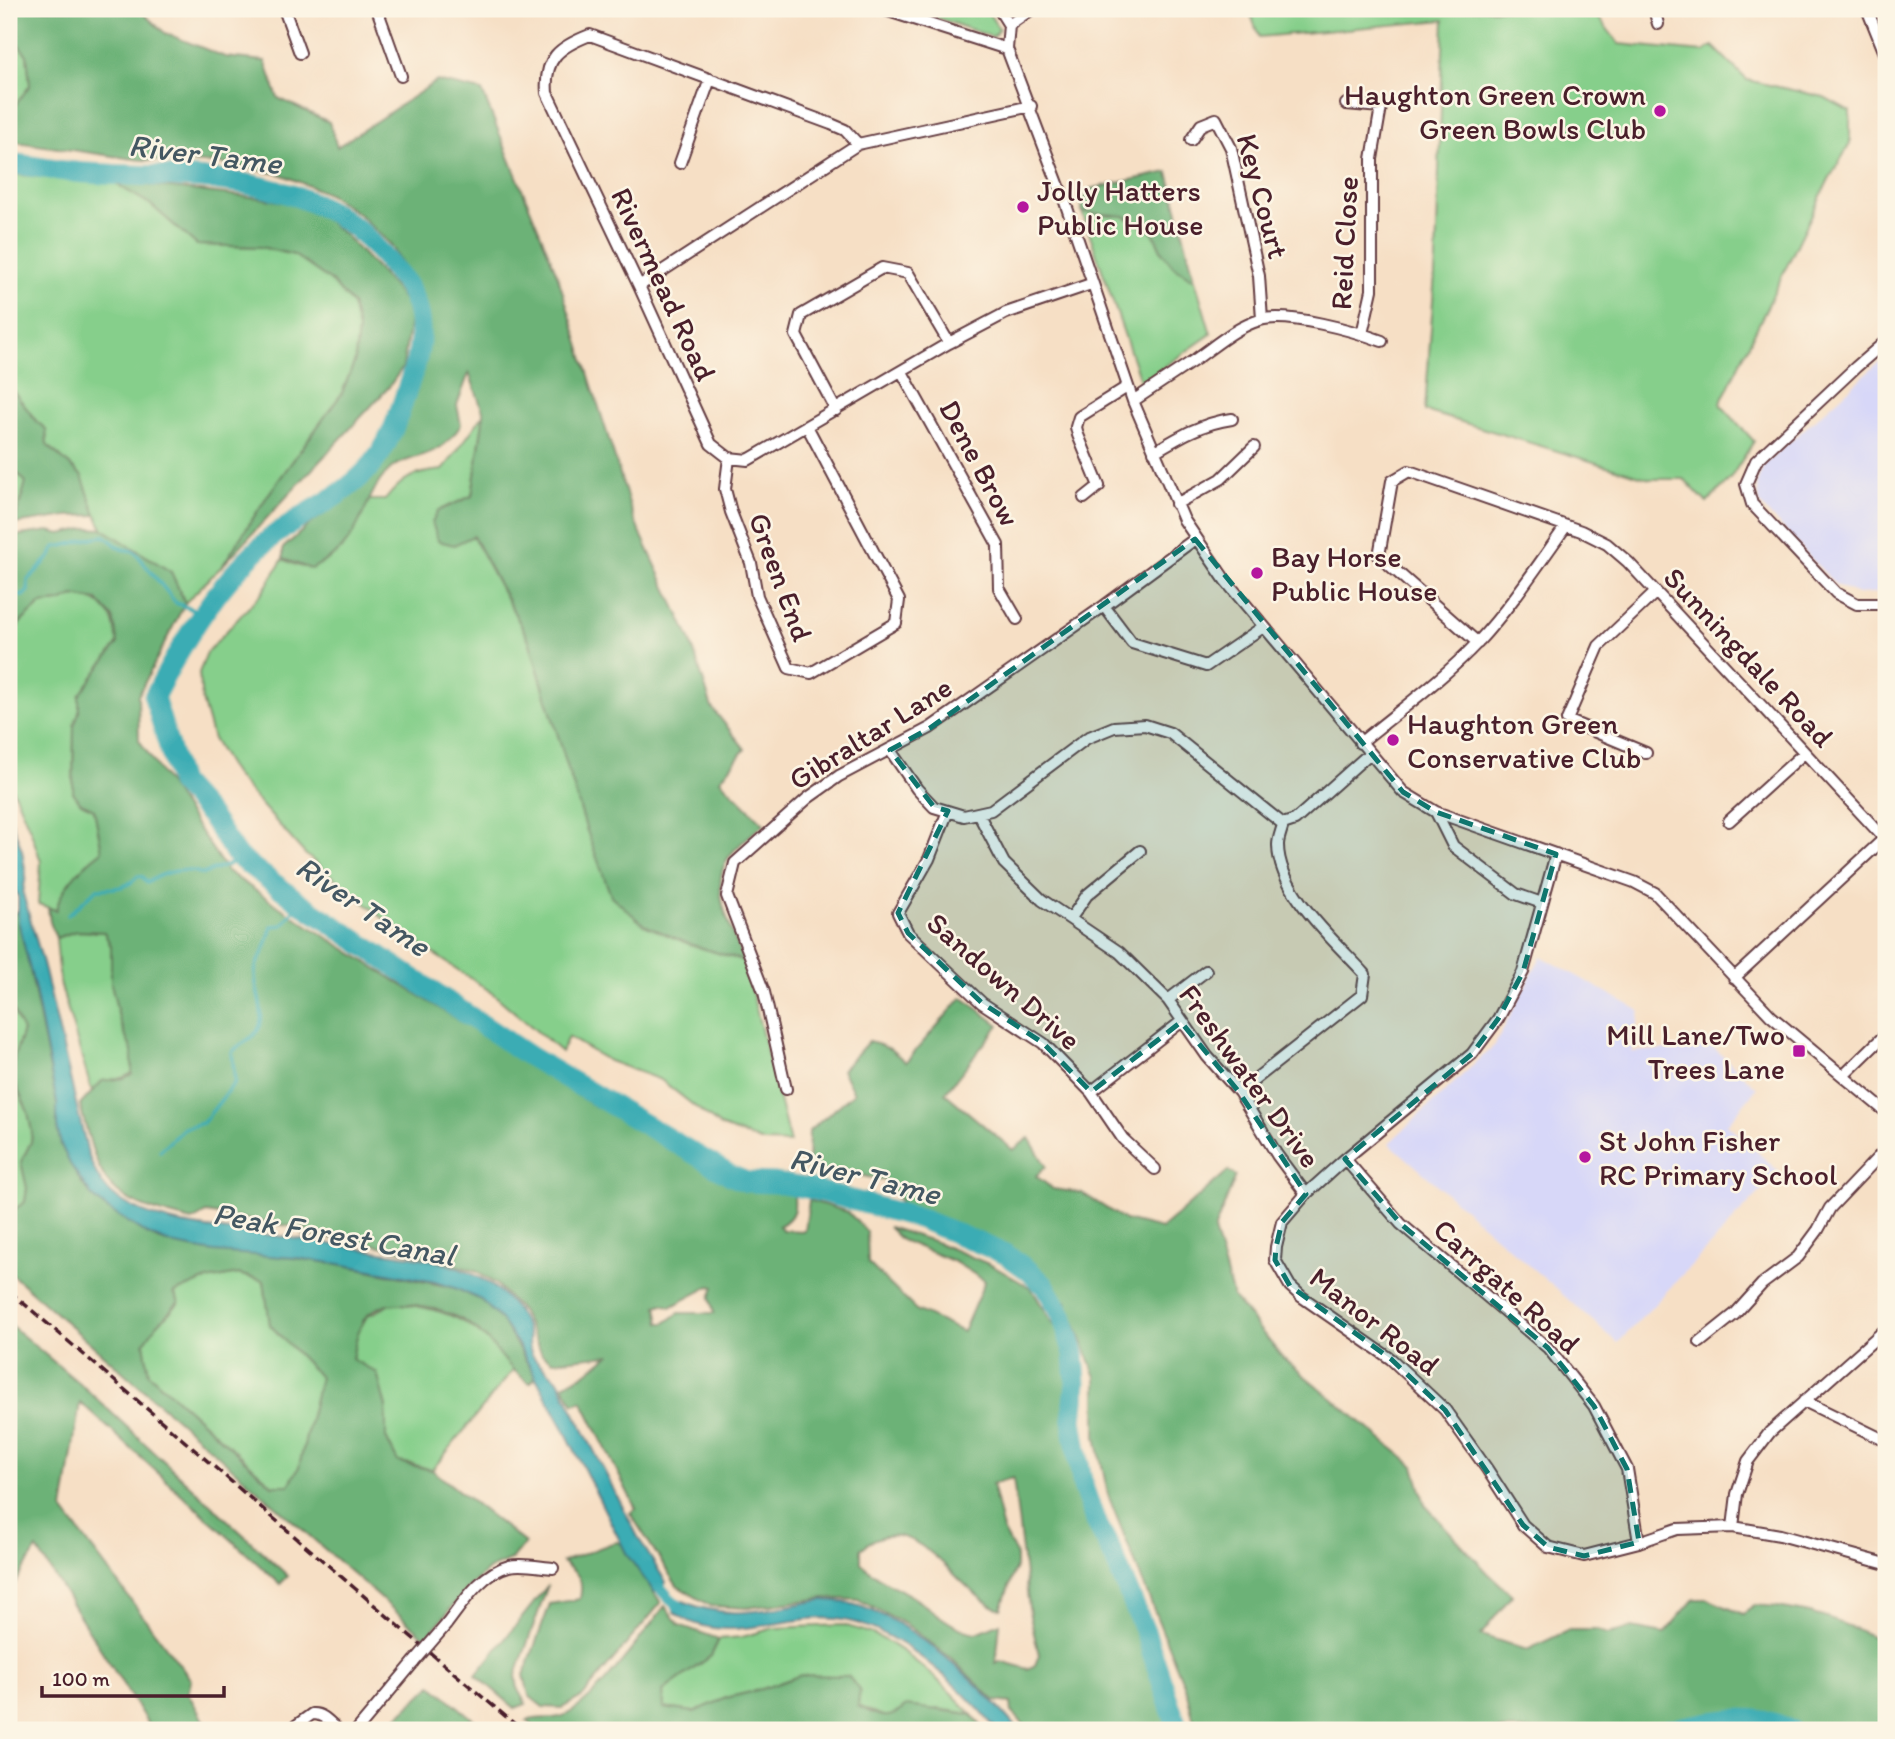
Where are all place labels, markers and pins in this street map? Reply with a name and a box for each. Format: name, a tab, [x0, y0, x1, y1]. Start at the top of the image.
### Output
place label: Haughton Green Crown Green Bowls Club	[1344, 76, 1646, 147]
marker: Haughton Green Crown Green Bowls Club	[1652, 103, 1668, 119]
place label: Jolly Hatters Public House	[1037, 172, 1204, 243]
marker: Jolly Hatters Public House	[1015, 199, 1031, 215]
place label: Bay Horse Public House	[1271, 538, 1438, 609]
marker: Bay Horse Public House	[1249, 565, 1265, 581]
place label: Haughton Green Conservative Club	[1407, 705, 1641, 776]
marker: Haughton Green Conservative Club	[1385, 732, 1401, 748]
place label: Mill Lane/Two Trees Lane	[1606, 1016, 1785, 1087]
marker: Mill Lane/Two Trees Lane	[1791, 1043, 1807, 1059]
place label: St John Fisher RC Primary School	[1599, 1122, 1838, 1193]
marker: St John Fisher RC Primary School	[1577, 1149, 1593, 1165]

